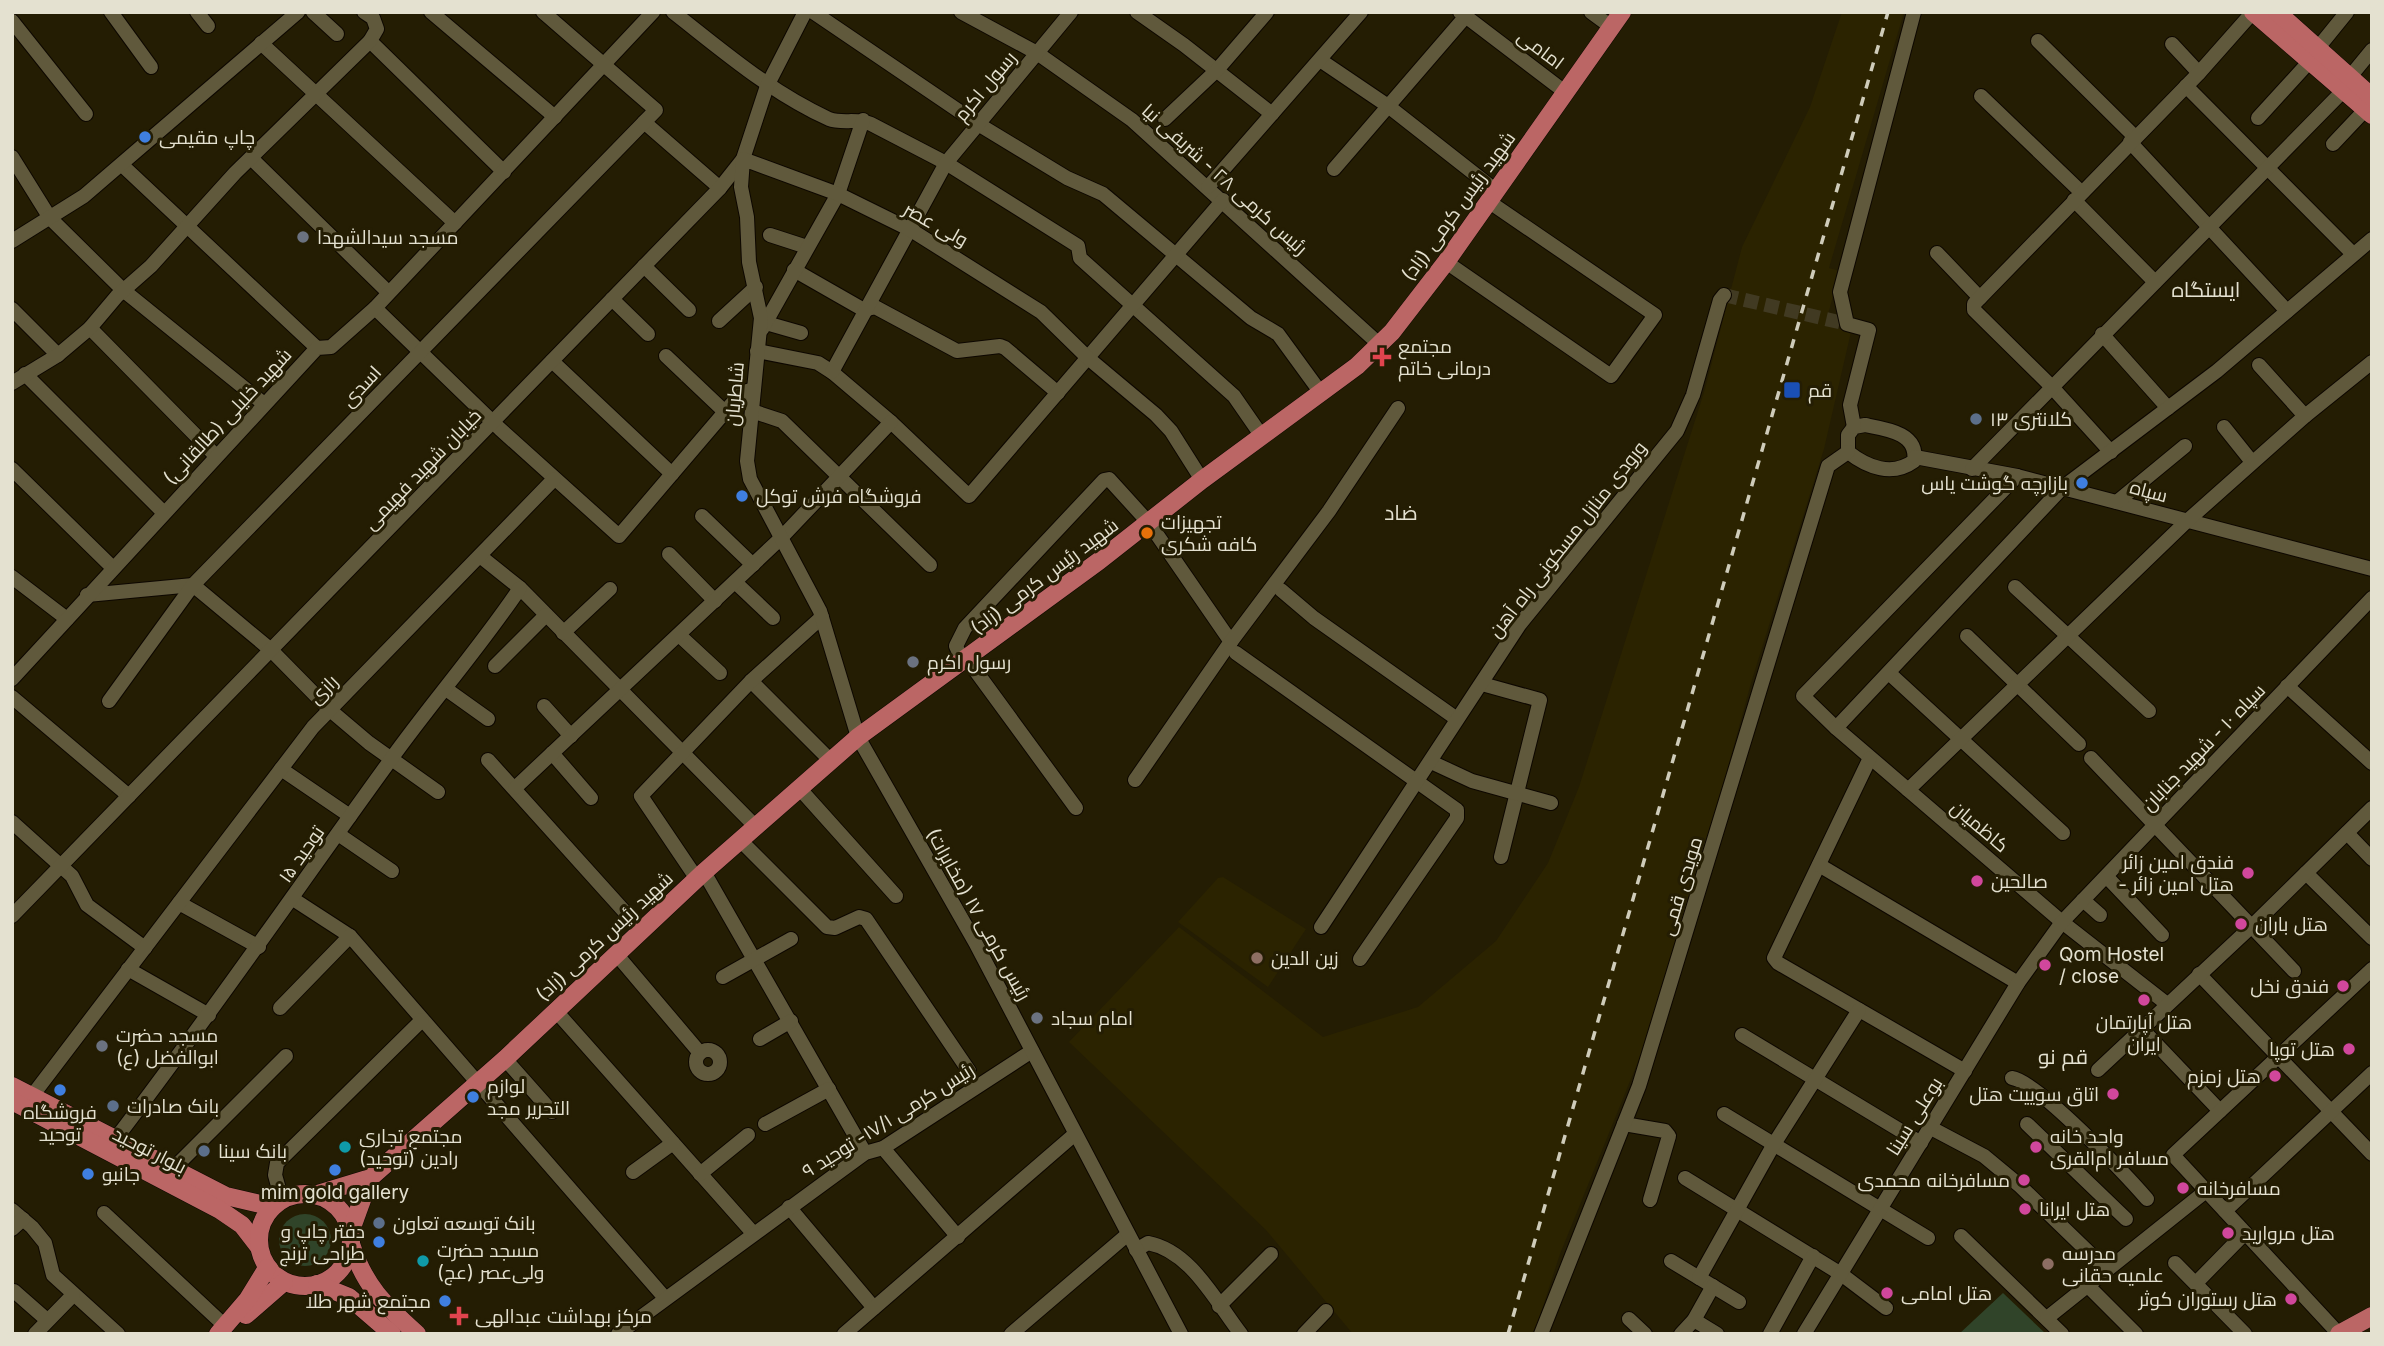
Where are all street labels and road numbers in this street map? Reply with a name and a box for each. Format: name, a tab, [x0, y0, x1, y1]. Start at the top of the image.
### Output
street label: امامی	[1513, 25, 1568, 74]
street label: رسول اکرم	[949, 47, 1023, 127]
street label: رئیس کرمی ۲۸ - شریفی نیا	[1137, 99, 1312, 260]
street label: شهید رئیس کرمی (زاد)	[1396, 127, 1520, 286]
street label: ولی عصر	[899, 197, 972, 252]
street label: شهید خلیلی (طالقانی)	[158, 344, 296, 489]
street label: اسدی	[337, 361, 386, 412]
street label: شاطریان	[720, 361, 749, 427]
street label: خیابان شهید فهیمی	[359, 404, 486, 535]
street label: ورودی منازل مسکونی راه آهن	[1484, 437, 1651, 642]
street label: سپاه	[2128, 475, 2170, 508]
street label: شهید رئیس کرمی (زاد)	[966, 513, 1123, 639]
street label: رازی	[304, 670, 343, 709]
street label: سپاه ۱۰ - شهید جنابان	[2137, 679, 2270, 816]
street label: کاظمیان	[1946, 796, 2013, 857]
street label: توحید ۱۵	[274, 821, 329, 887]
street label: رئیس کرمی ۱۷ (مخابرات)	[922, 824, 1036, 1005]
street label: مویدی قمی	[1656, 834, 1707, 938]
street label: شهید رئیس کرمی (زاد)	[531, 867, 678, 1006]
street label: رئیس کرمی ۱۷/۱- توحید ۹	[798, 1058, 979, 1183]
street label: بوعلی سینا	[1881, 1073, 1947, 1160]
street label: بلوار توحید	[109, 1122, 191, 1179]

